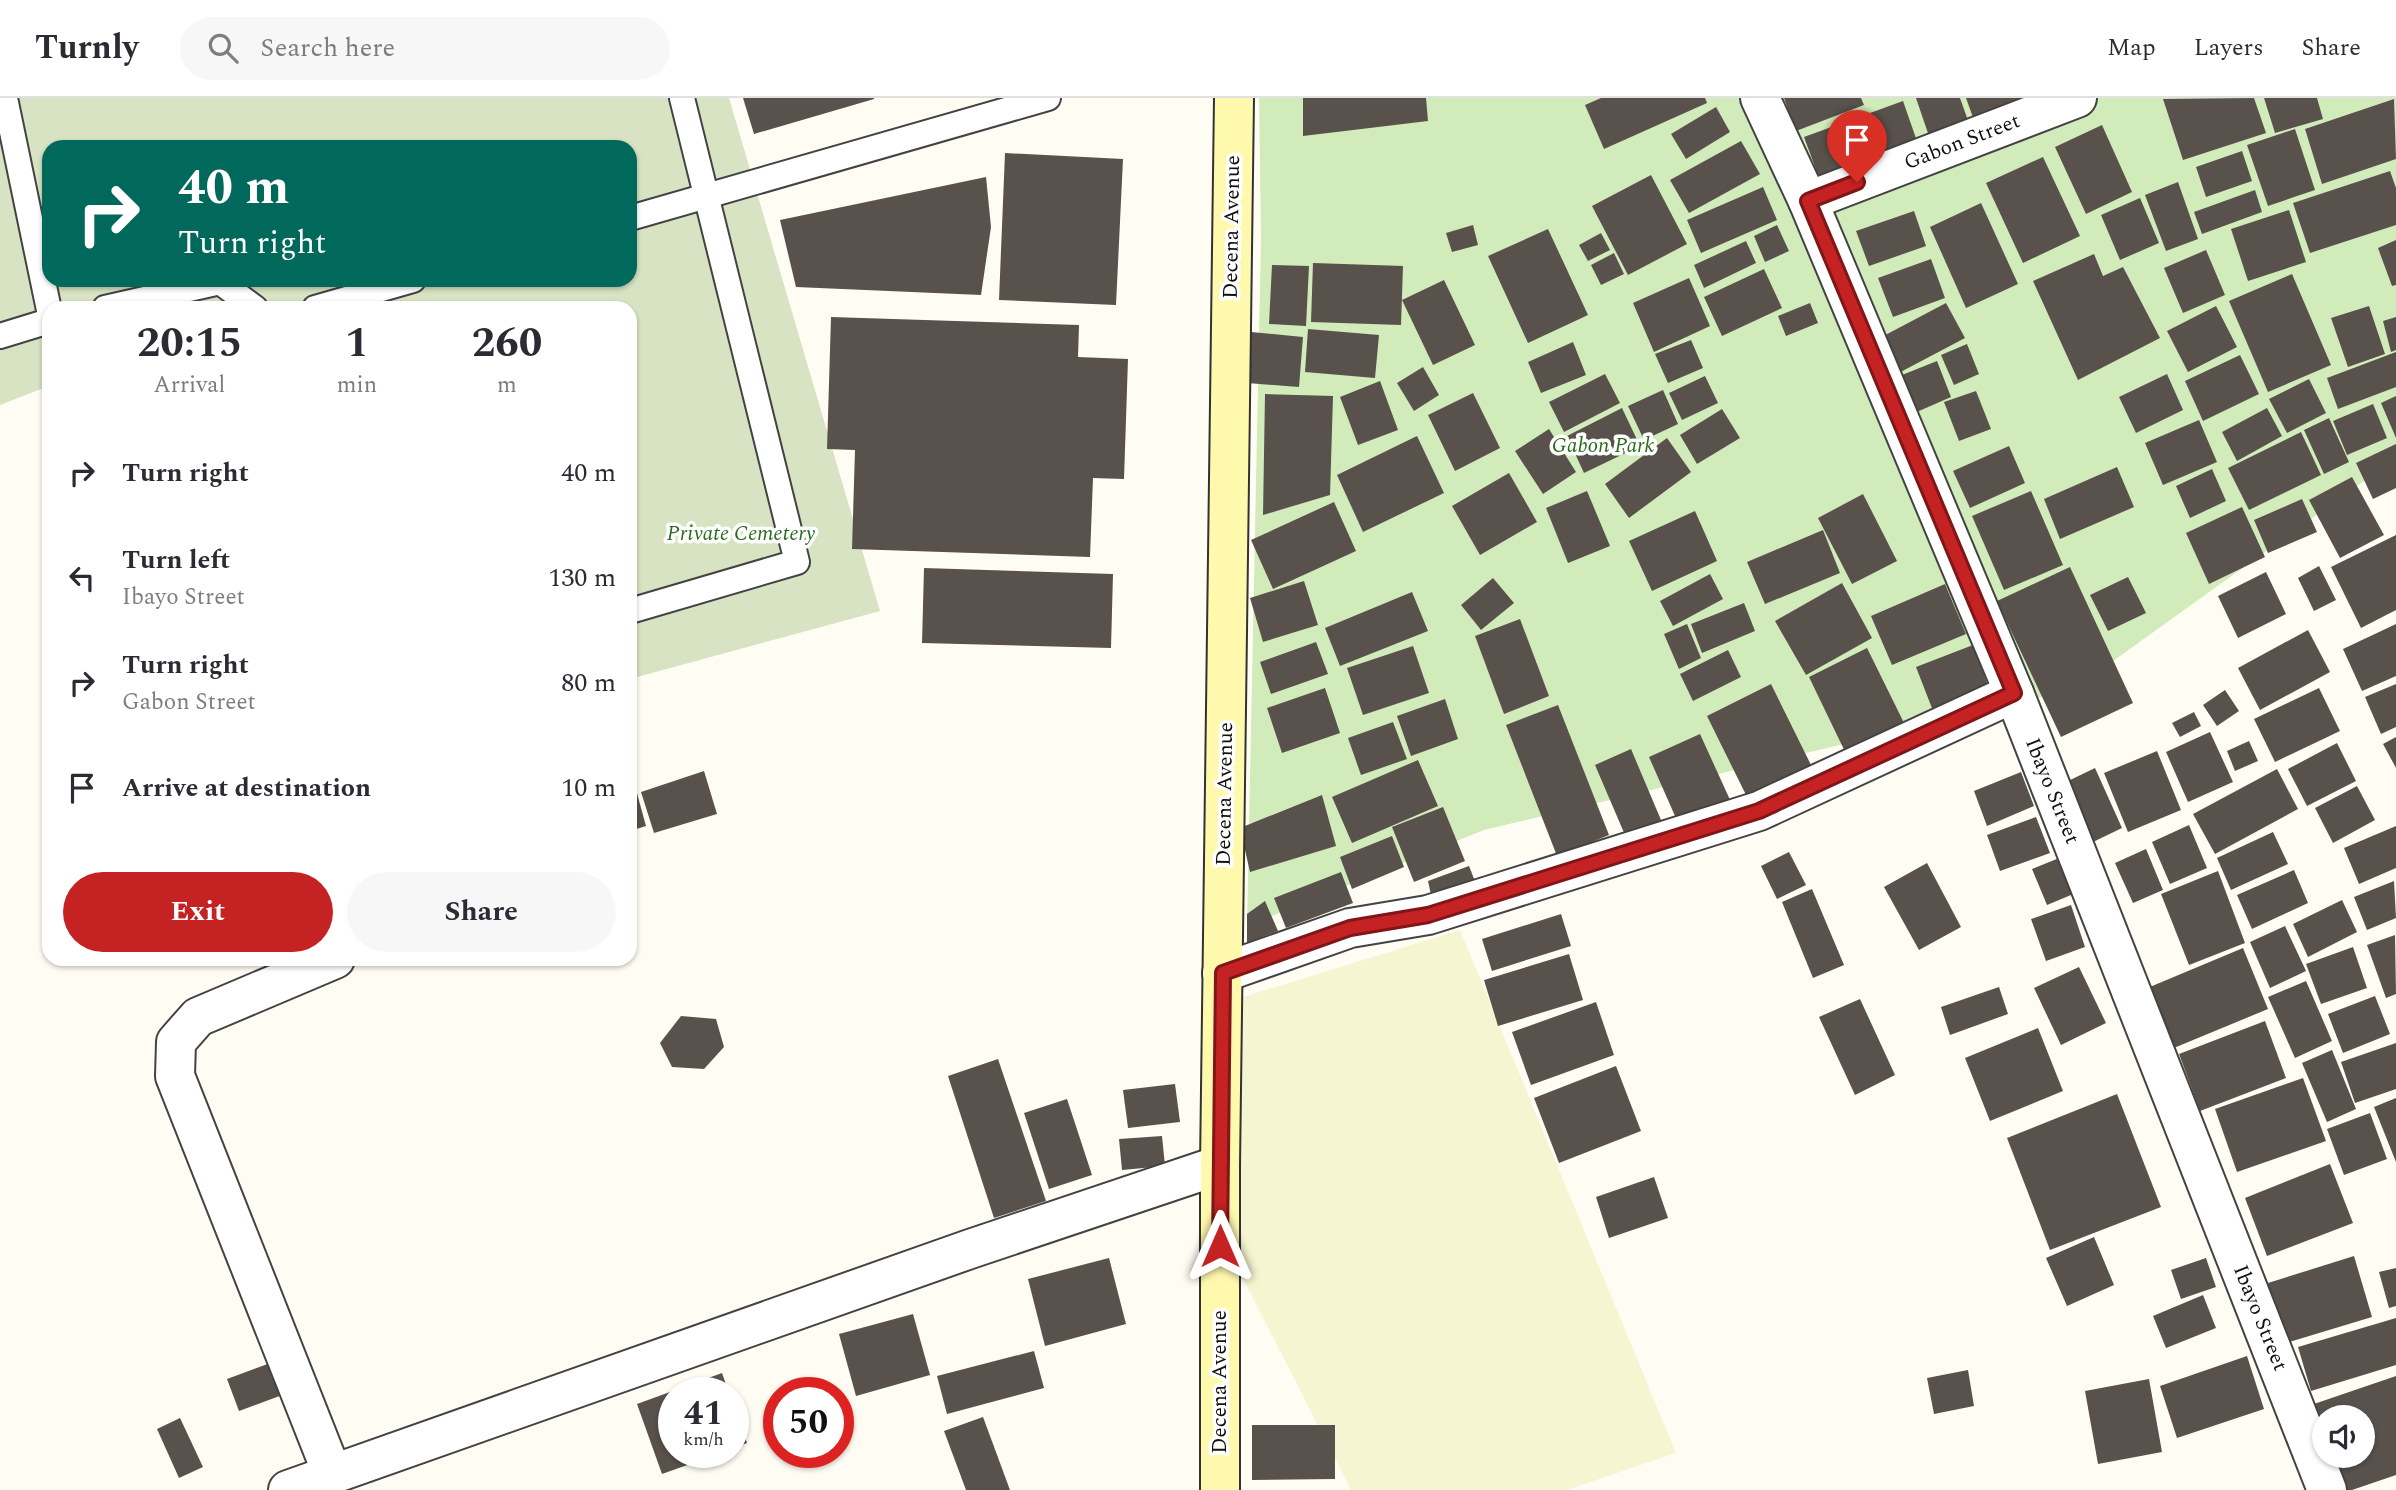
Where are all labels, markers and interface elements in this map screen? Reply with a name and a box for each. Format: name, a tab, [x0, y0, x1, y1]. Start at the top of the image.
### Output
search box	[180, 17, 670, 80]
text: Turnly	[35, 23, 138, 73]
text: Search here	[260, 28, 395, 68]
icon: search	[204, 29, 242, 67]
text: Map	[2107, 30, 2156, 66]
text: Layers	[2194, 30, 2264, 66]
text: Share	[2302, 30, 2361, 66]
street label: Gabon Street	[1899, 105, 2025, 179]
pin	[1827, 110, 1887, 182]
icon: arrive	[1838, 121, 1876, 159]
text: 40 m	[178, 151, 289, 226]
street label: Decena Avenue	[1215, 155, 1249, 299]
icon: right	[63, 168, 154, 259]
text: Turn right	[178, 219, 326, 268]
text: 20:15	[137, 312, 242, 375]
text: 1	[345, 312, 369, 375]
text: 260	[472, 312, 542, 375]
text: Arrival	[154, 368, 225, 403]
text: min	[337, 368, 377, 403]
text: m	[497, 368, 517, 403]
park label: Gabon Park	[1552, 430, 1654, 462]
text: Turn right	[122, 453, 249, 493]
text: 40 m	[561, 453, 616, 493]
icon: right	[63, 454, 101, 492]
park label: Private Cemetery	[667, 518, 816, 550]
text: Turn left	[122, 540, 230, 580]
text: 130 m	[548, 558, 616, 598]
icon: left	[63, 559, 101, 597]
text: Ibayo Street	[122, 580, 245, 615]
text: Turn right	[122, 645, 249, 685]
text: 80 m	[561, 663, 616, 703]
icon: right	[63, 664, 101, 702]
text: Gabon Street	[122, 685, 256, 720]
street label: Decena Avenue	[1208, 722, 1242, 866]
street label: Ibayo Street	[2016, 733, 2088, 849]
text: Arrive at destination	[122, 768, 371, 808]
text: 10 m	[561, 768, 616, 808]
icon: arrive	[63, 769, 101, 807]
button: Exit	[63, 872, 333, 952]
button: Share	[347, 872, 616, 952]
position arrow	[1183, 1209, 1257, 1283]
street label: Ibayo Street	[2224, 1260, 2296, 1376]
street label: Decena Avenue	[1204, 1310, 1236, 1454]
speed limit sign: 50	[763, 1377, 854, 1468]
text: 41	[684, 1387, 723, 1440]
map controls	[2312, 1405, 2375, 1468]
button: sound	[2312, 1405, 2375, 1468]
text: km/h	[683, 1426, 724, 1453]

